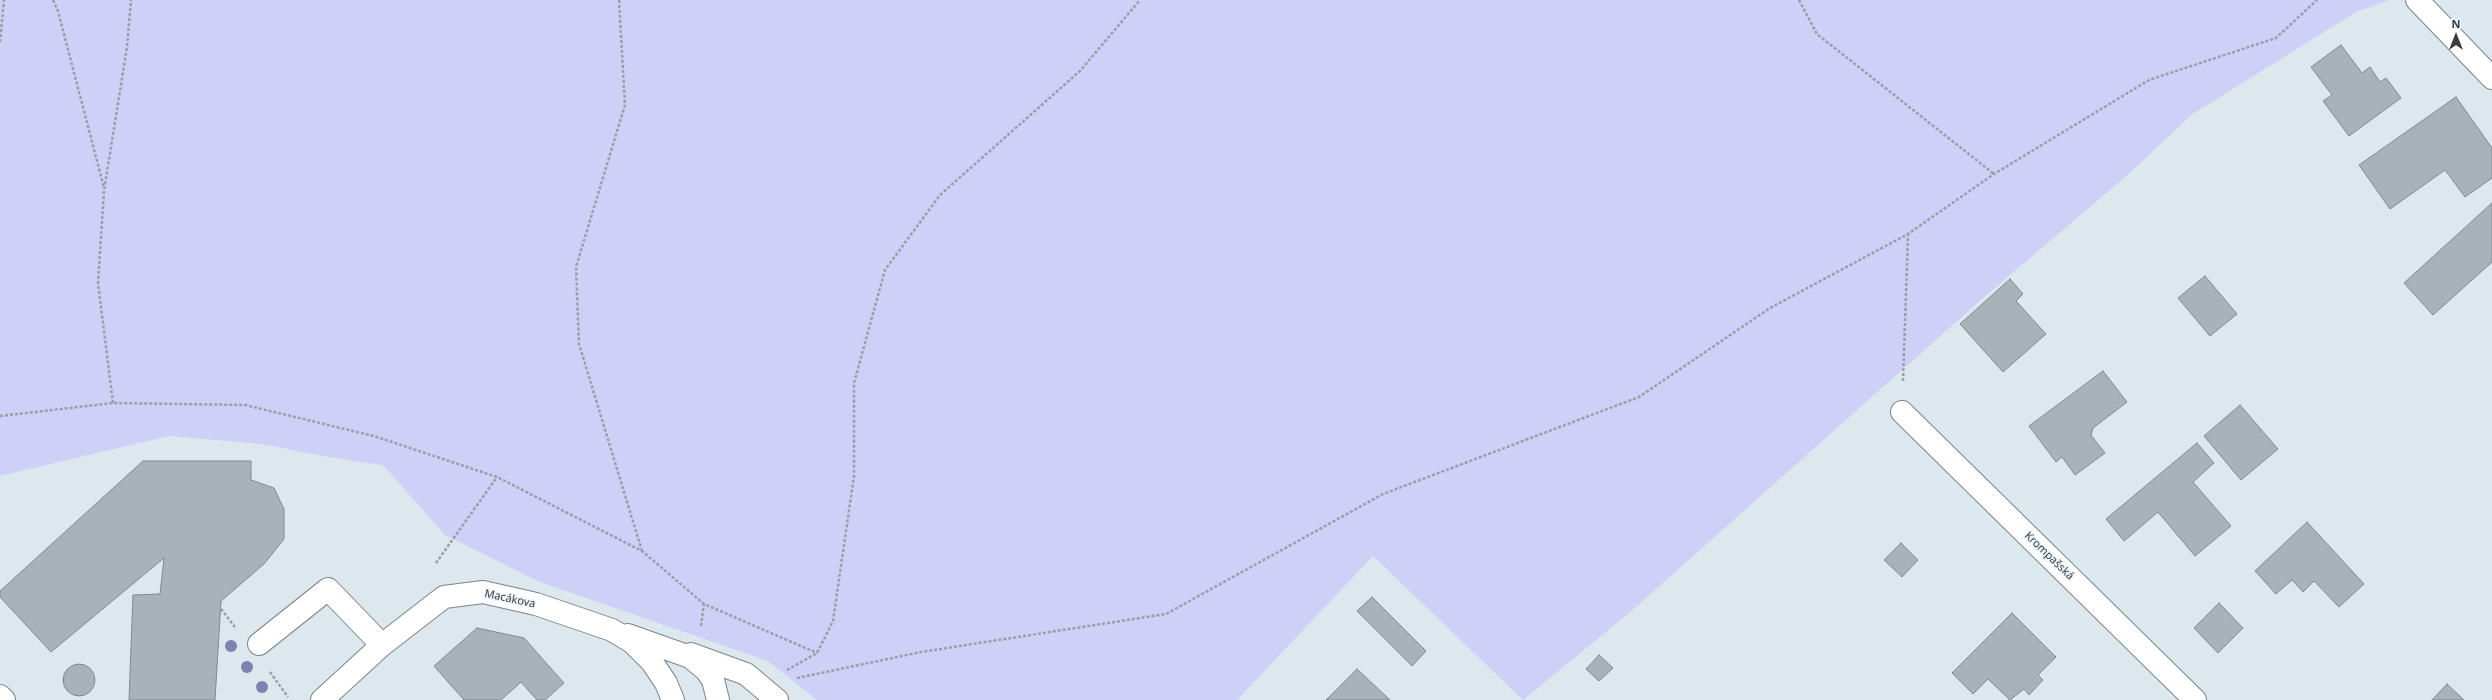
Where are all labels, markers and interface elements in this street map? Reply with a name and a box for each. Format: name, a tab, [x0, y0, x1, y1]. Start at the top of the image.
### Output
north arrow	[2436, 16, 2476, 56]
text: N	[2452, 16, 2460, 31]
street label: Krompašská	[2022, 529, 2076, 583]
street label: Macákova	[483, 587, 537, 611]

